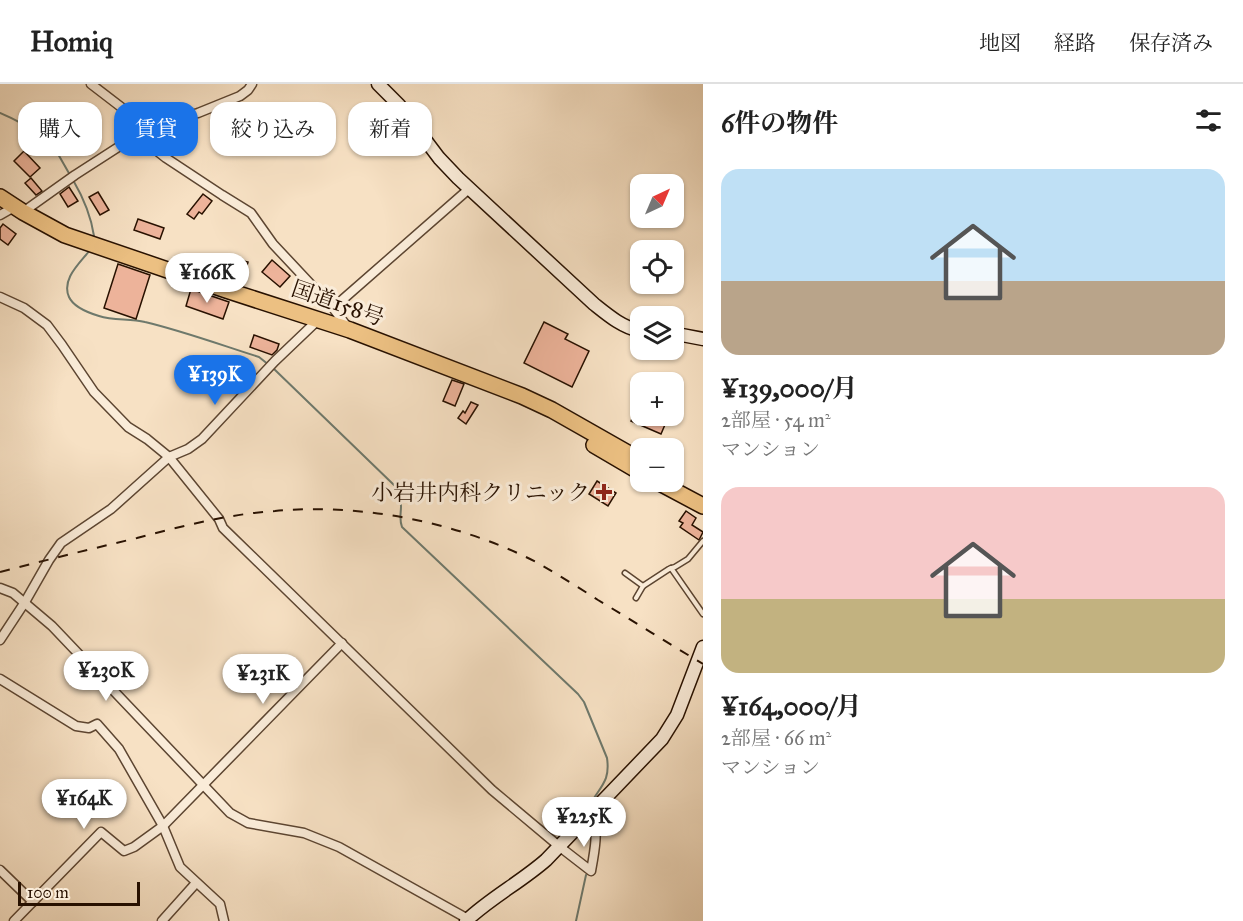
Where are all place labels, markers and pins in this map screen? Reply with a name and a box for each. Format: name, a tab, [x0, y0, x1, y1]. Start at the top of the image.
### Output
pin: ¥166K	[165, 253, 249, 304]
pin: ¥139K	[173, 355, 257, 406]
place label: 小岩井内科クリニック	[371, 479, 590, 506]
marker: 小岩井内科クリニック	[595, 483, 613, 501]
pin: ¥230K	[64, 651, 148, 702]
pin: ¥231K	[221, 654, 305, 705]
pin: ¥164K	[42, 779, 126, 830]
pin: ¥225K	[542, 797, 626, 848]

